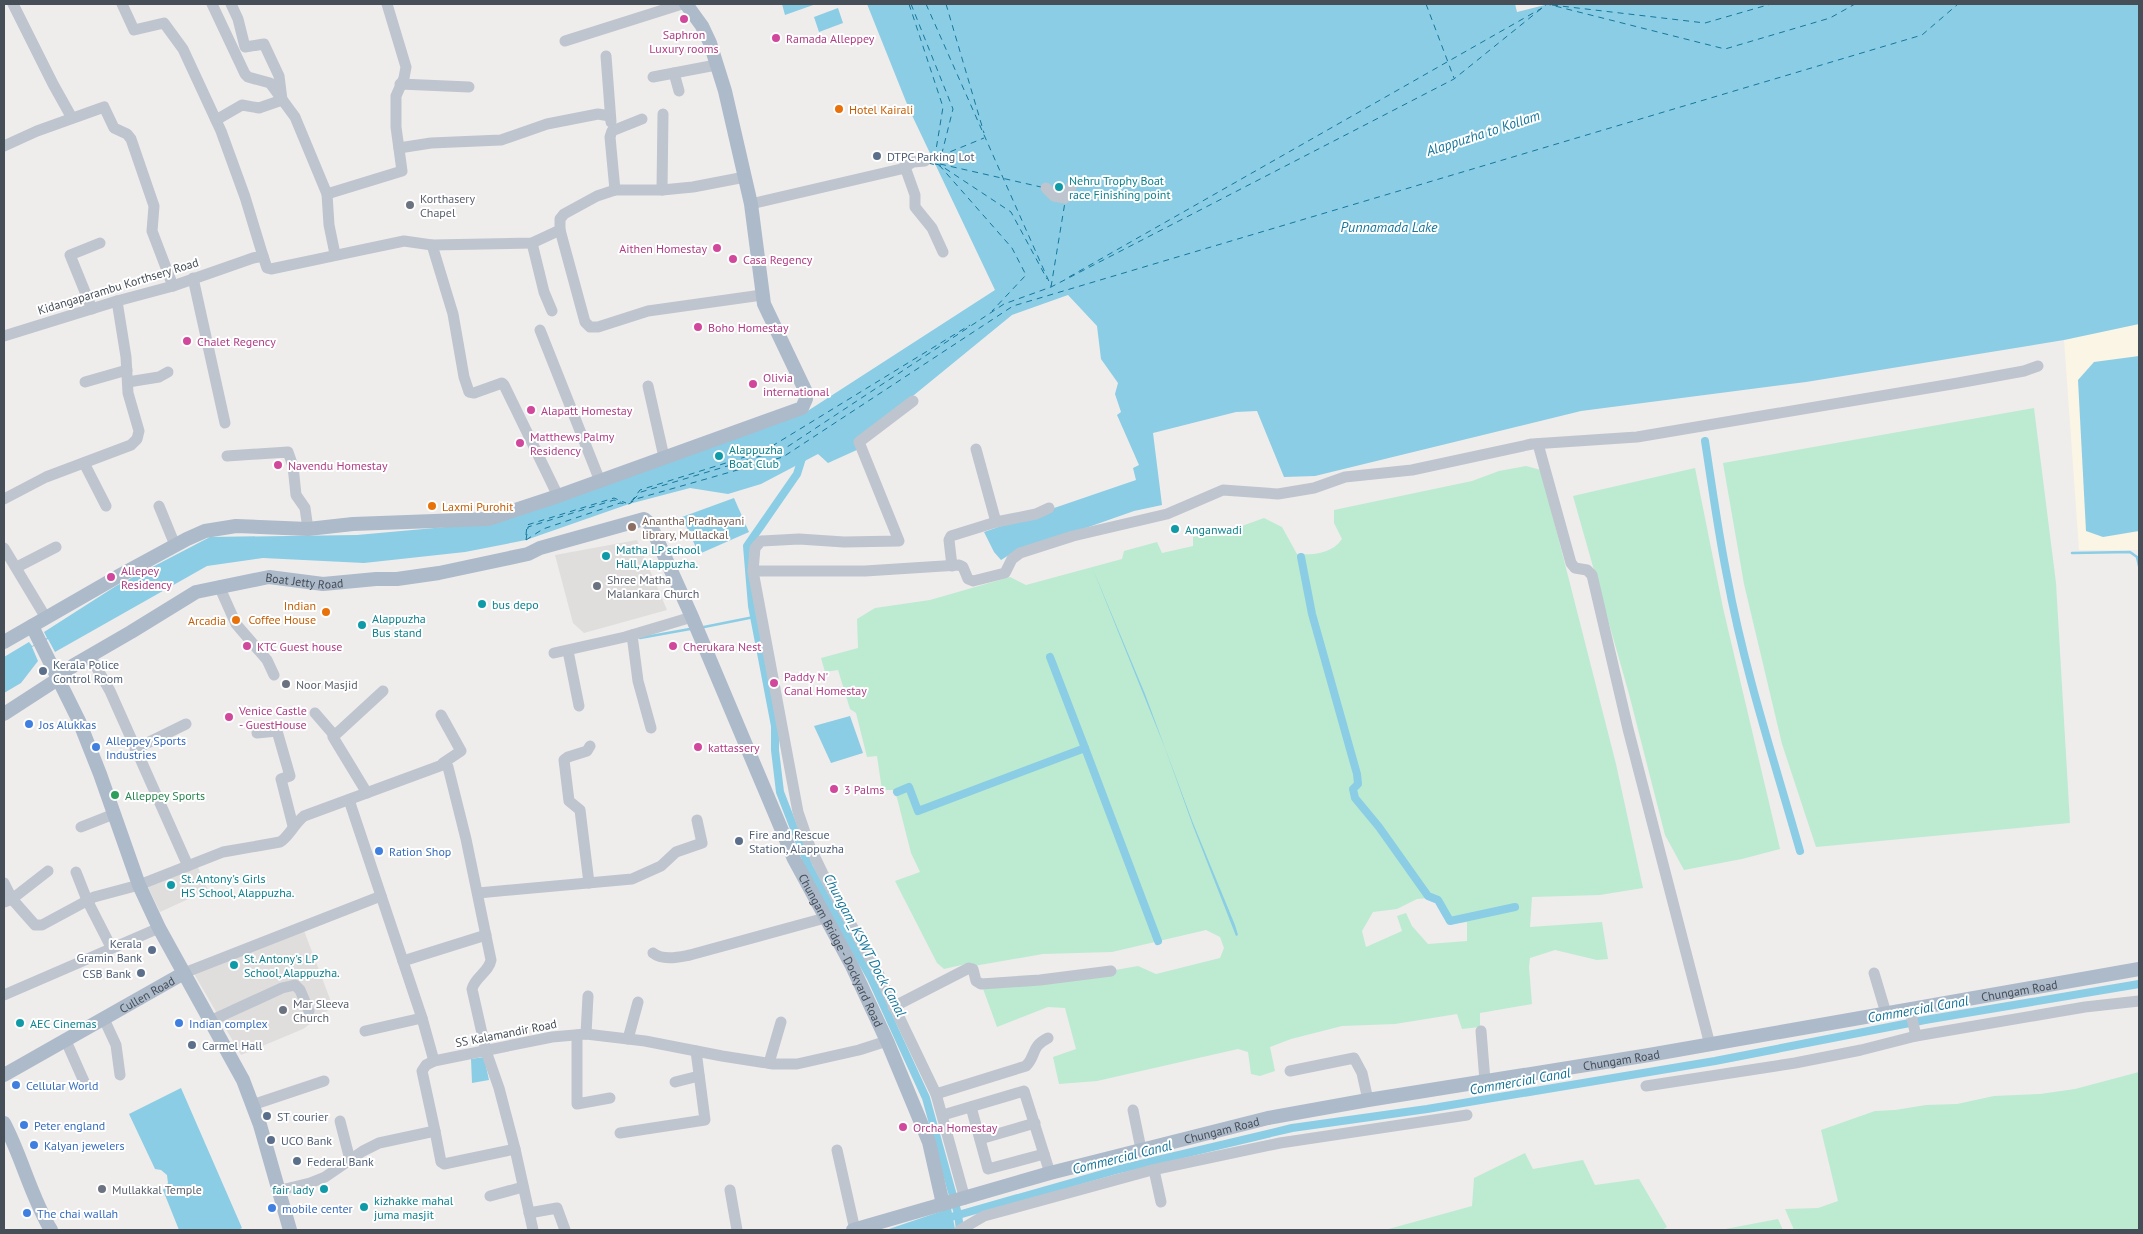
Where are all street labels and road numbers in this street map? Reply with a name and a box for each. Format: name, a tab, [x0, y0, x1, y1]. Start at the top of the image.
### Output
street label: Kidangaparambu Korthsery Road	[36, 254, 200, 318]
street label: Boat Jetty Road	[265, 569, 344, 592]
street label: Chungam Bridge - Dockyard Road	[796, 871, 887, 1029]
street label: Cullen Road	[116, 972, 177, 1016]
street label: Chungam Road	[1980, 976, 2059, 1004]
street label: SS Kalamandir Road	[454, 1016, 558, 1050]
street label: Chungam Road	[1582, 1046, 1661, 1073]
street label: Chungam Road	[1182, 1113, 1261, 1146]

